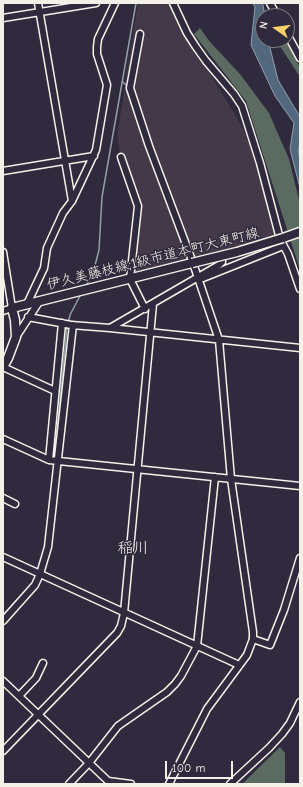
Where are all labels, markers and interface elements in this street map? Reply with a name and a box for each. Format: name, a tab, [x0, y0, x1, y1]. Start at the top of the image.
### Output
north arrow	[255, 8, 295, 48]
text: N	[257, 20, 271, 30]
street label: 伊久美藤枝線;1級市道本町大東町線	[45, 224, 261, 294]
district label: 稲川	[117, 538, 149, 558]
scale bar	[167, 753, 235, 779]
text: 100 m	[172, 761, 205, 775]

